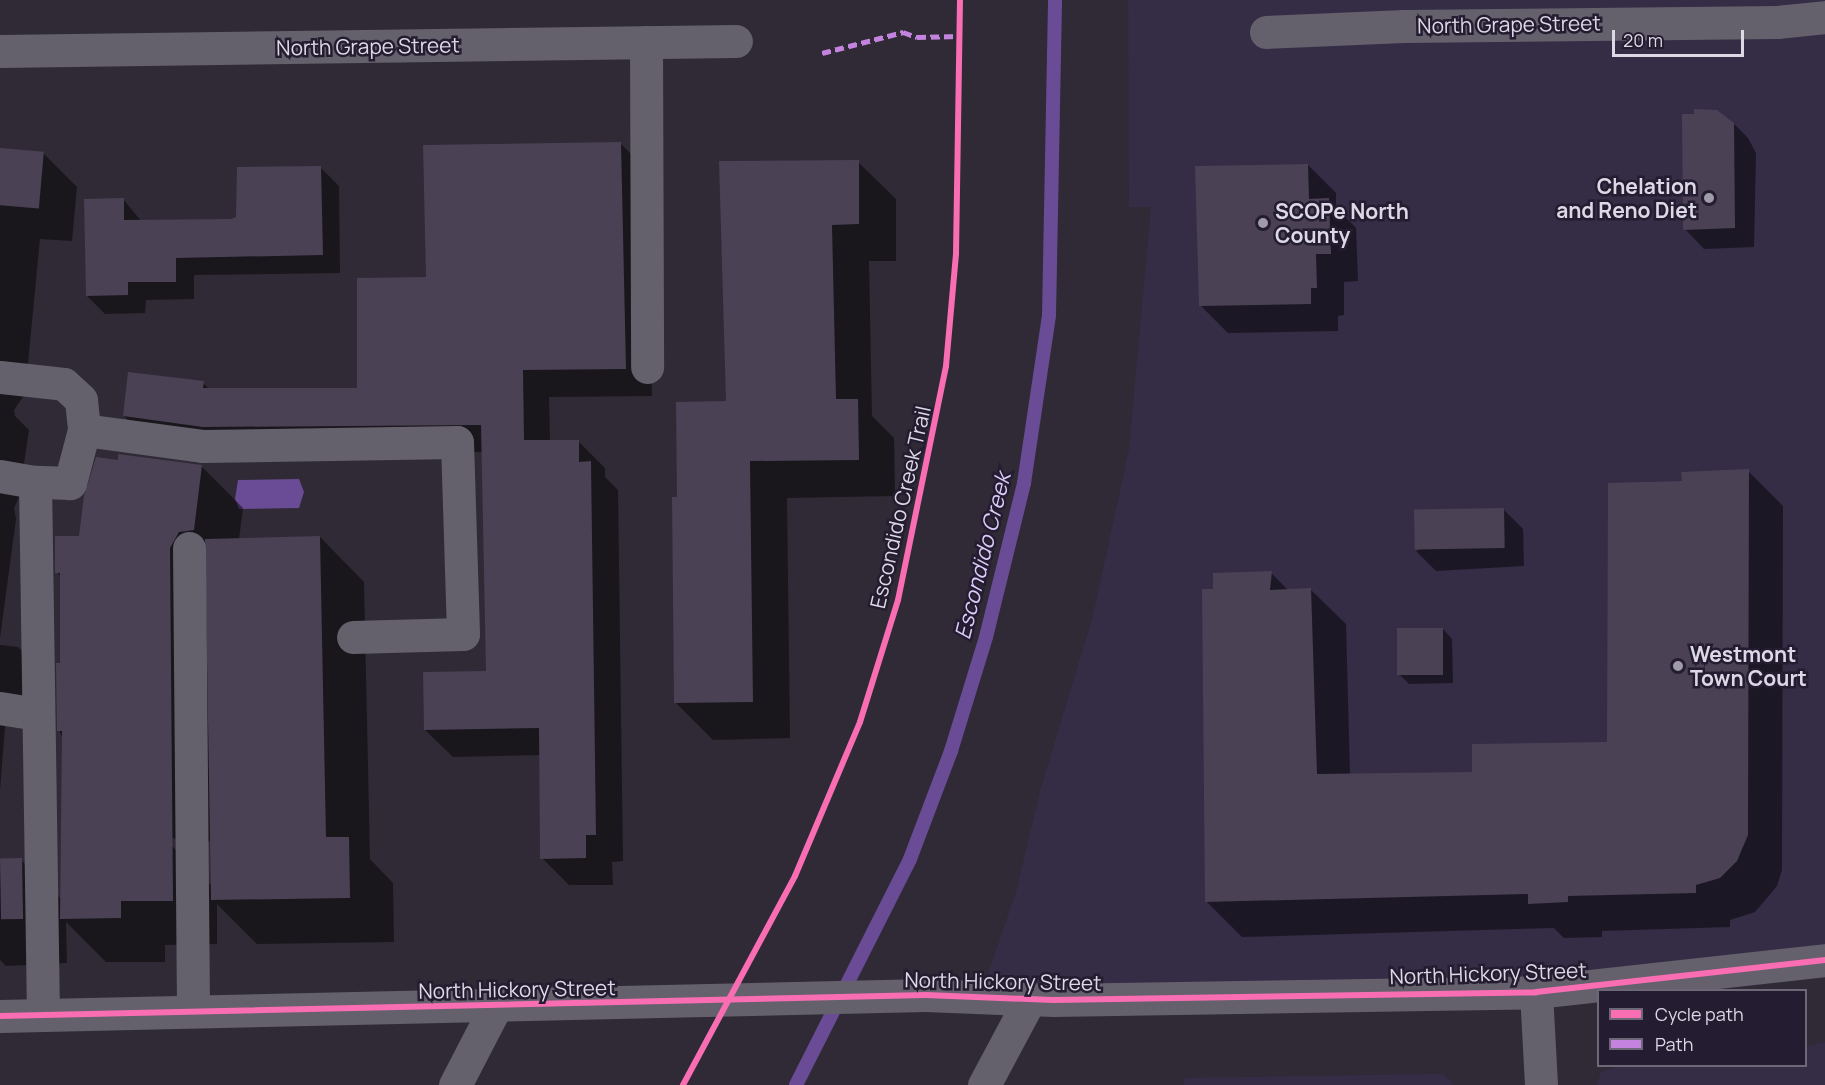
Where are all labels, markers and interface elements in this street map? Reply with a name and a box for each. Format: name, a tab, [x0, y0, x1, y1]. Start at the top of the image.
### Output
street label: North Grape Street	[1417, 10, 1601, 38]
scale bar	[1615, 18, 1747, 56]
text: 20 m	[1623, 28, 1663, 52]
street label: North Grape Street	[276, 32, 460, 60]
place label: Chelation and Reno Diet	[1556, 173, 1697, 223]
marker: Chelation and Reno Diet	[1702, 191, 1716, 205]
place label: SCOPe North County	[1275, 198, 1409, 248]
marker: SCOPe North County	[1256, 216, 1270, 230]
street label: Escondido Creek Trail	[864, 403, 936, 611]
water label: Escondido Creek	[950, 470, 1016, 642]
place label: Westmont Town Court	[1690, 641, 1807, 691]
marker: Westmont Town Court	[1671, 659, 1685, 673]
street label: North Hickory Street	[1389, 957, 1587, 989]
street label: North Hickory Street	[904, 967, 1102, 995]
street label: North Hickory Street	[418, 975, 616, 1003]
legend	[1597, 989, 1807, 1067]
text: Cycle path	[1655, 1002, 1744, 1026]
text: Path	[1655, 1032, 1693, 1056]

